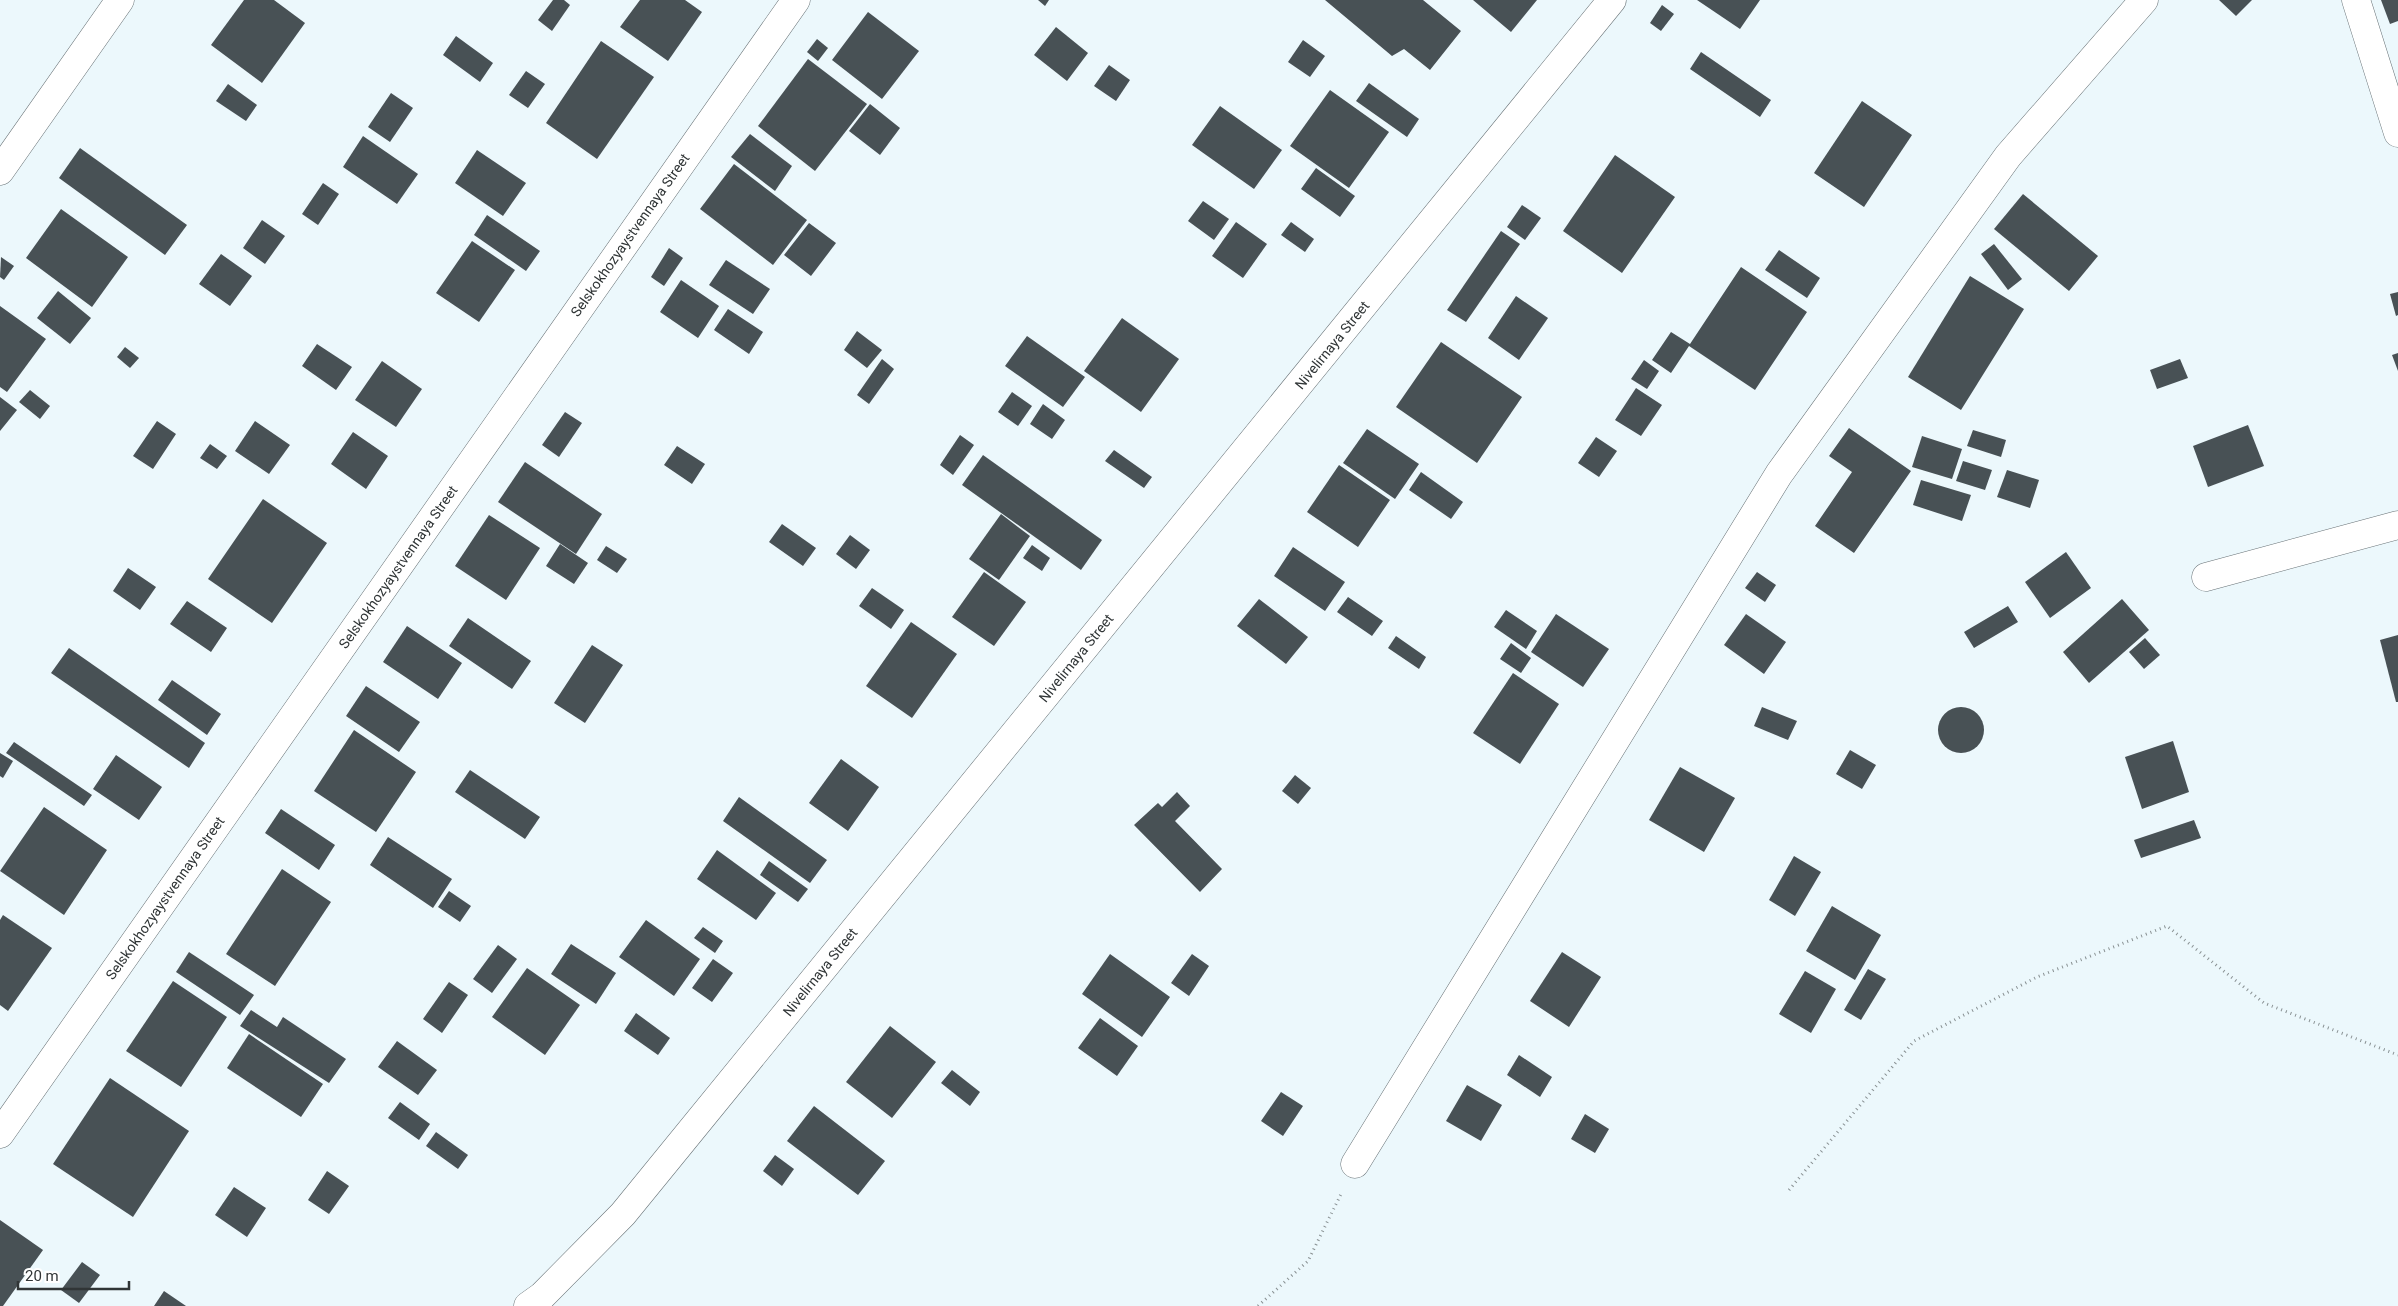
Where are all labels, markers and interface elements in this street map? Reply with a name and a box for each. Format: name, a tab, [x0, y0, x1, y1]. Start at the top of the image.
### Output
street label: Selskokhozyaystvennaya Street	[567, 150, 693, 320]
street label: Nivelirnaya Street	[1292, 297, 1373, 392]
street label: Selskokhozyaystvennaya Street	[335, 482, 461, 652]
street label: Nivelirnaya Street	[1036, 610, 1117, 705]
street label: Selskokhozyaystvennaya Street	[102, 813, 228, 983]
street label: Nivelirnaya Street	[780, 924, 861, 1019]
scale bar	[18, 1258, 129, 1290]
text: 20 m	[25, 1267, 59, 1285]

